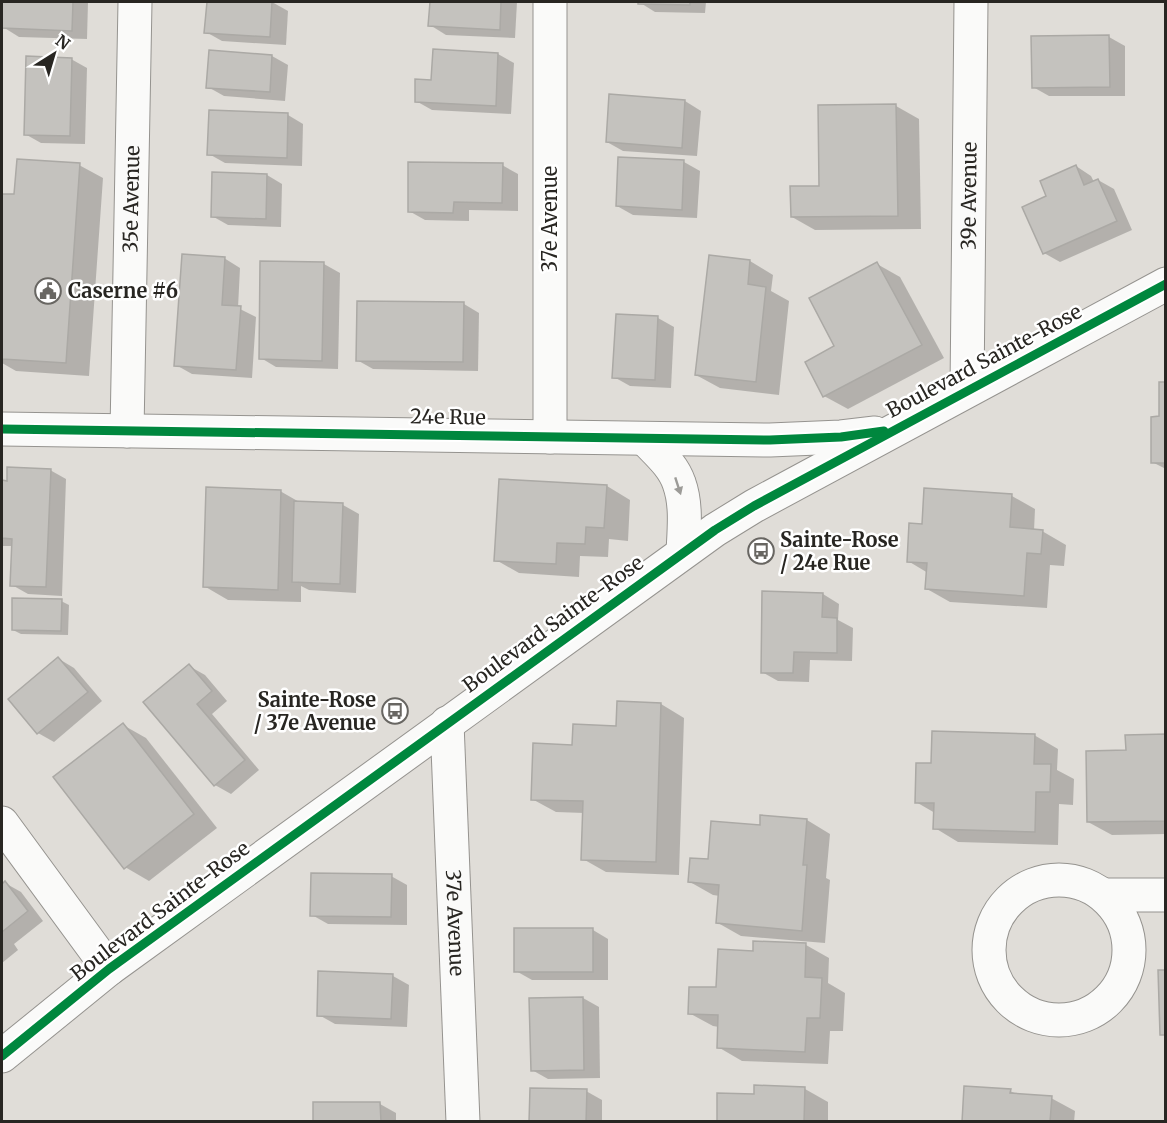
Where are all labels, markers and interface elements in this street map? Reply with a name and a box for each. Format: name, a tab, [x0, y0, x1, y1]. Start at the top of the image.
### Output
north arrow	[24, 24, 84, 84]
text: N	[52, 30, 74, 54]
street label: 39e Avenue	[955, 142, 982, 250]
street label: 35e Avenue	[117, 145, 144, 253]
street label: 37e Avenue	[537, 166, 562, 272]
public building icon: Caserne #6	[33, 276, 63, 306]
place label: Caserne #6	[68, 278, 178, 303]
street label: Boulevard Sainte-Rose	[882, 298, 1086, 423]
street label: 24e Rue	[410, 403, 486, 430]
one-way arrow	[674, 477, 684, 495]
place label: Sainte-Rose / 24e Rue	[780, 527, 899, 575]
bus stop icon: Sainte-Rose / 24e Rue	[746, 536, 776, 566]
street label: Boulevard Sainte-Rose	[457, 550, 648, 698]
place label: Sainte-Rose / 37e Avenue	[254, 687, 376, 735]
bus stop icon: Sainte-Rose / 37e Avenue	[380, 696, 410, 726]
street label: Boulevard Sainte-Rose	[65, 835, 254, 986]
street label: 37e Avenue	[441, 869, 470, 977]

